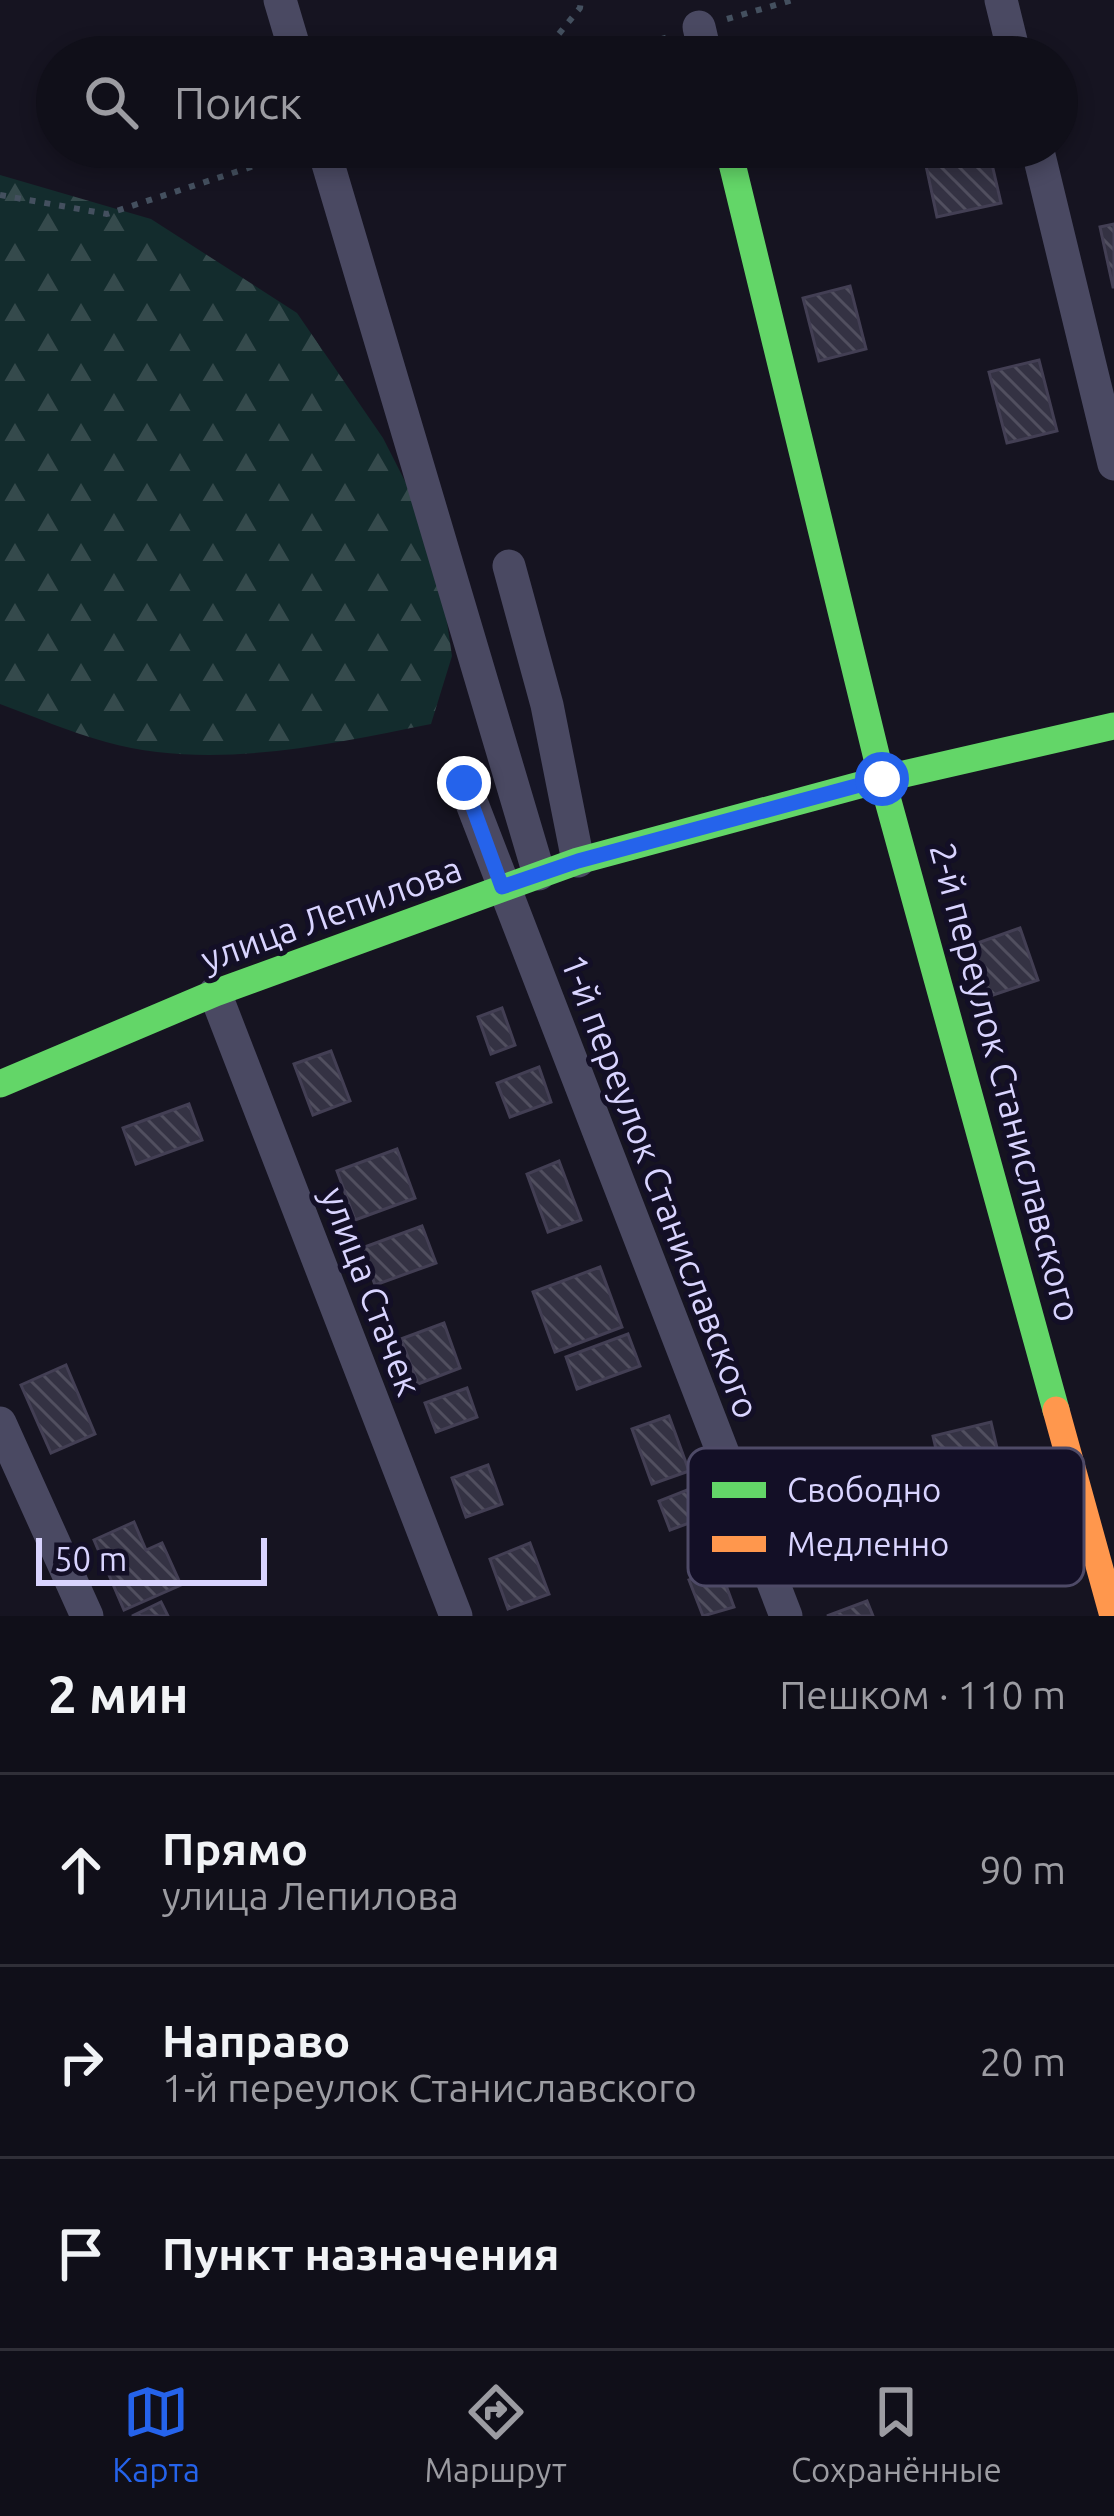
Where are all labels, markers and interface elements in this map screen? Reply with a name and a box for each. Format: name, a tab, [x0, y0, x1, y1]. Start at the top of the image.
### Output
search box	[36, 36, 1078, 168]
icon: search	[78, 69, 144, 135]
text: Поиск	[174, 77, 302, 128]
route start	[855, 752, 909, 806]
route end	[437, 756, 491, 810]
street label: 2-й переулок Станиславского	[922, 838, 1090, 1326]
street label: улица Лепилова	[195, 847, 467, 979]
street label: 1-й переулок Станиславского	[553, 948, 769, 1424]
street label: улица Стачек	[313, 1181, 431, 1401]
legend	[688, 1448, 1084, 1586]
text: Свободно	[787, 1471, 941, 1508]
text: Медленно	[787, 1525, 949, 1562]
scale bar	[36, 1532, 267, 1585]
text: 50 m	[54, 1540, 127, 1577]
text: 2 мин	[48, 1665, 189, 1723]
text: Пешком · 110 m	[779, 1673, 1066, 1716]
text: Прямо	[162, 1823, 308, 1874]
icon: ahead	[48, 1837, 114, 1903]
text: 90 m	[979, 1848, 1066, 1891]
text: улица Лепилова	[162, 1874, 459, 1917]
text: Направо	[162, 2015, 350, 2066]
icon: right	[48, 2029, 114, 2095]
text: 20 m	[979, 2040, 1066, 2083]
text: 1-й переулок Станиславского	[162, 2066, 697, 2109]
icon: arrive	[48, 2221, 114, 2287]
text: Пункт назначения	[162, 2228, 560, 2279]
tab: Карта	[112, 2379, 200, 2488]
tab: Маршрут	[424, 2379, 567, 2488]
tab: Сохранённые	[791, 2379, 1002, 2488]

